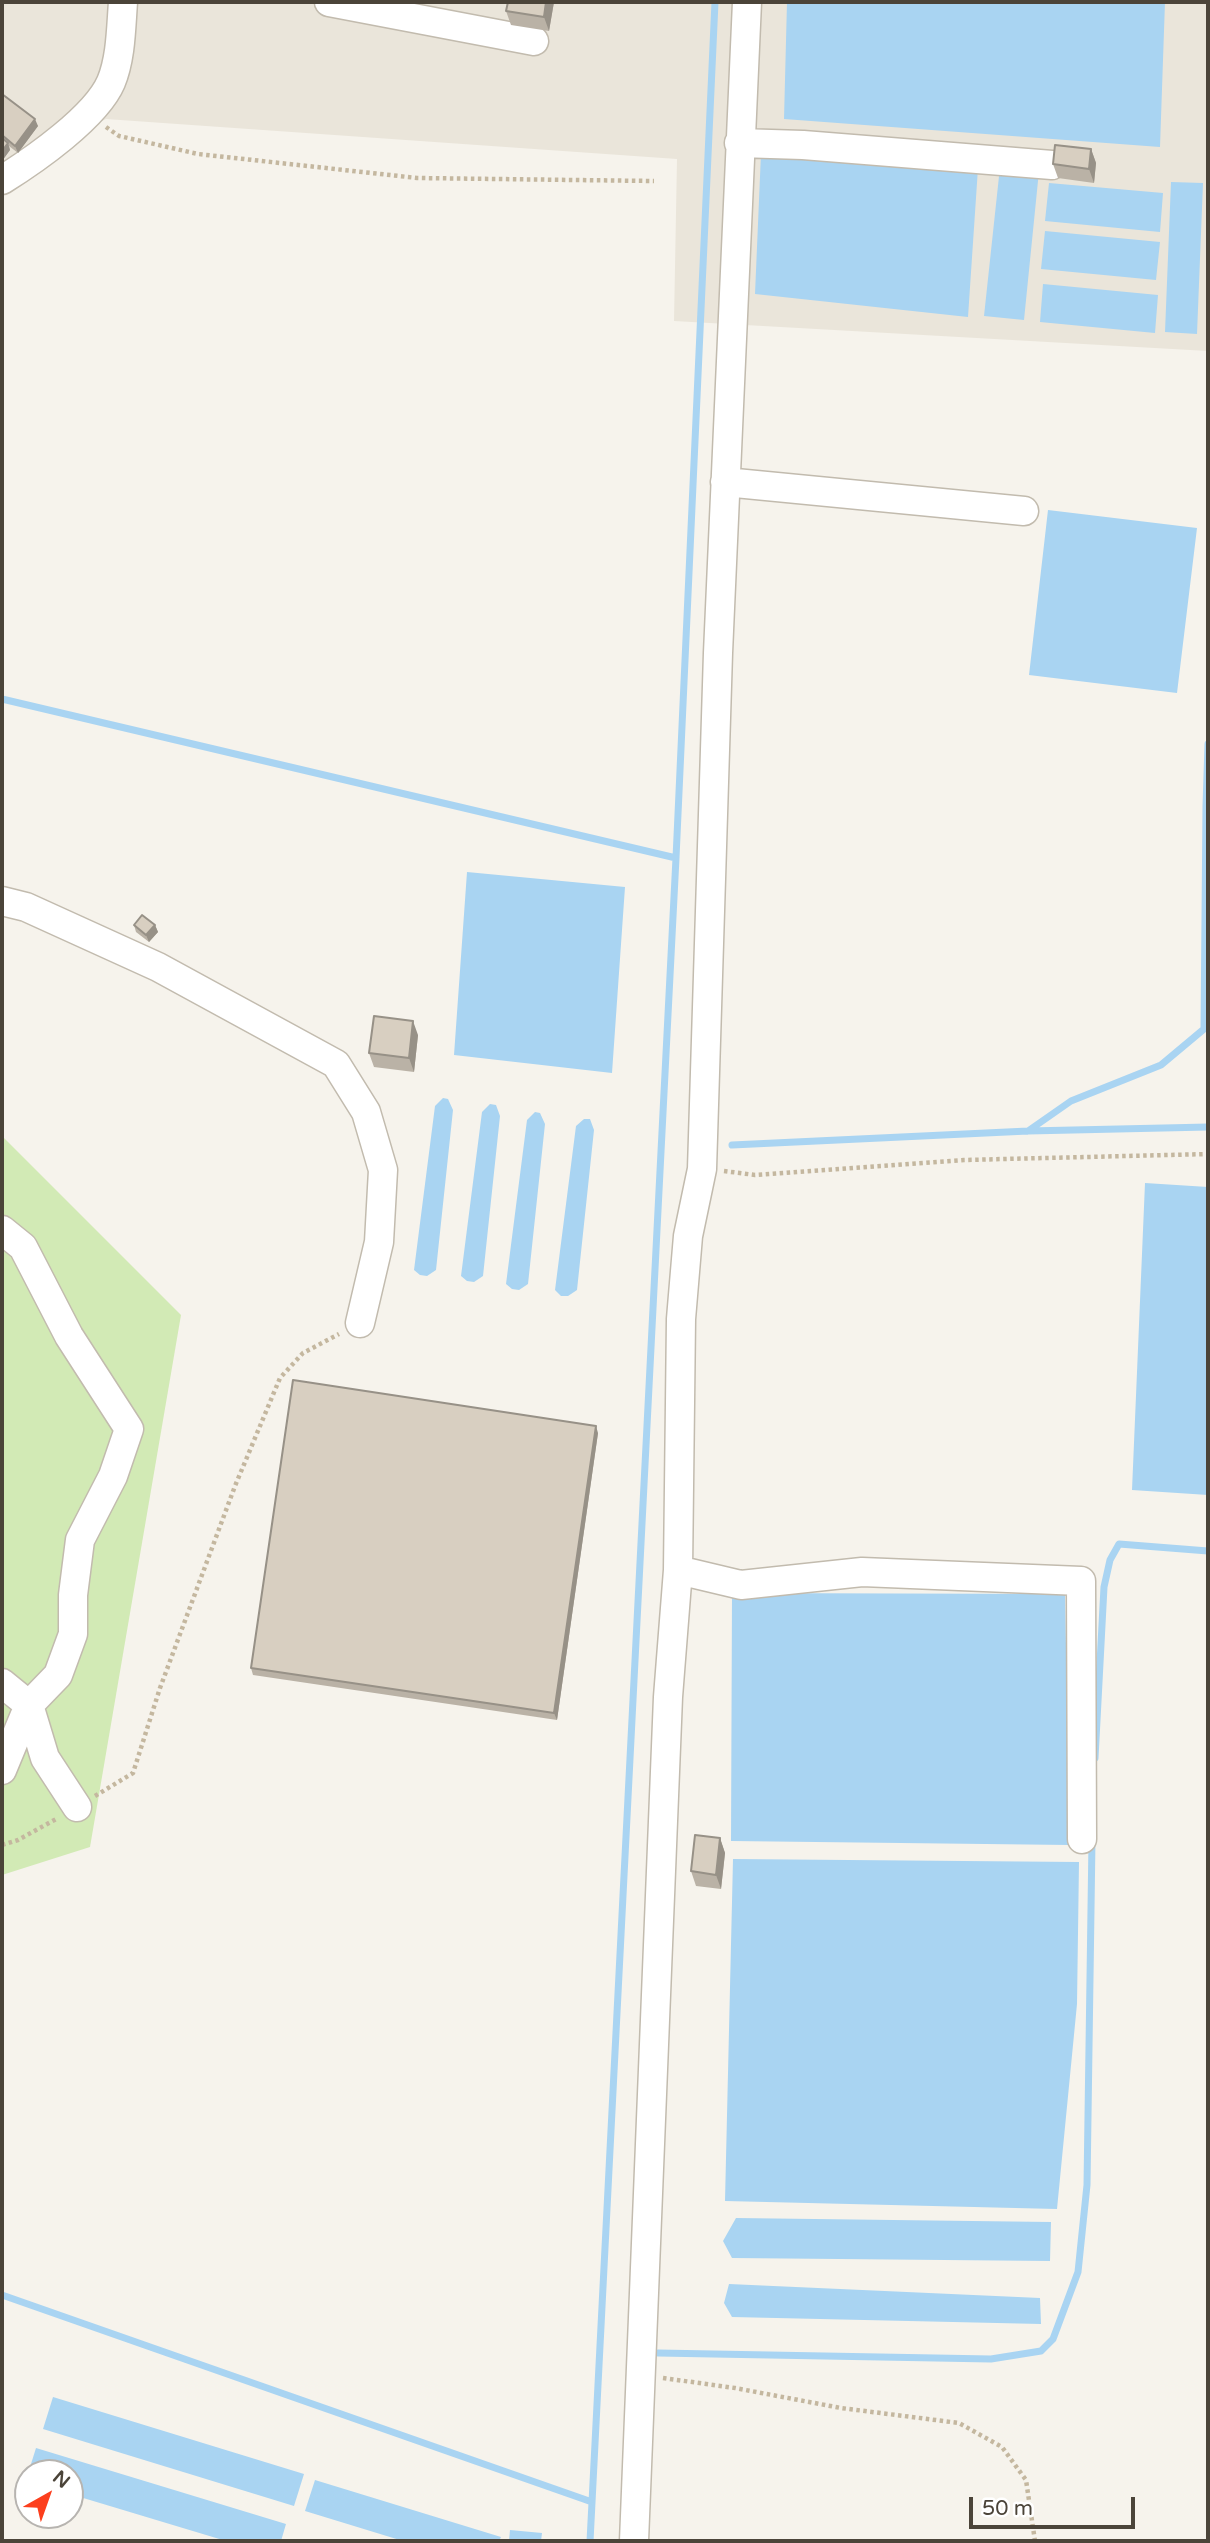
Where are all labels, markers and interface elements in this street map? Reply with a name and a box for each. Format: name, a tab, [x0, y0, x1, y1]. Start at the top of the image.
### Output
north arrow	[14, 2459, 84, 2529]
text: N	[48, 2466, 74, 2493]
scale bar	[972, 2484, 1138, 2528]
text: 50 m	[982, 2496, 1033, 2521]

